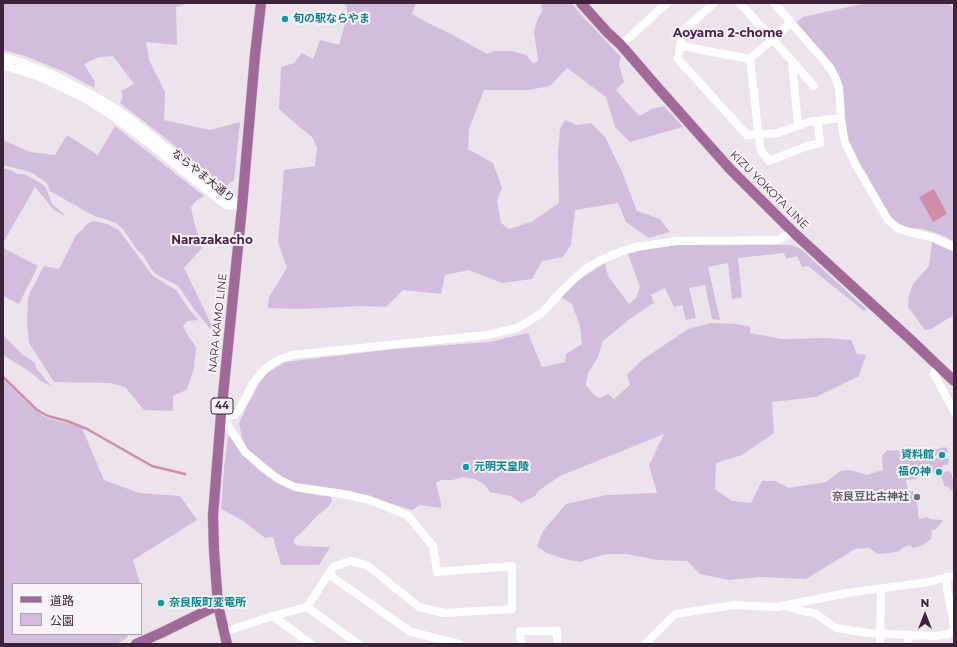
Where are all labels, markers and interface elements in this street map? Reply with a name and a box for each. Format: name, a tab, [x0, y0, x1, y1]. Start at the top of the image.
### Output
place label: 旬の駅ならやま	[293, 12, 370, 26]
marker: 旬の駅ならやま	[280, 14, 290, 24]
district label: Aoyama 2-chome	[673, 26, 783, 40]
street label: ならやま大通り	[169, 147, 237, 205]
street label: KIZU YOKOTA LINE	[727, 148, 811, 232]
district label: Narazakacho	[171, 233, 253, 247]
street label: NARA KAMO LINE	[206, 273, 230, 373]
road number: 44	[211, 398, 233, 414]
place label: 資料館	[901, 448, 934, 462]
marker: 資料館	[937, 450, 947, 460]
place label: 元明天皇陵	[474, 460, 529, 474]
marker: 元明天皇陵	[461, 462, 471, 472]
place label: 福の神	[898, 465, 931, 479]
marker: 福の神	[934, 467, 944, 477]
place label: 奈良豆比古神社	[832, 490, 909, 504]
marker: 奈良豆比古神社	[912, 492, 922, 502]
legend	[12, 583, 142, 635]
text: 道路	[50, 593, 74, 608]
north arrow	[905, 595, 945, 635]
place label: 奈良阪町変電所	[169, 596, 246, 610]
text: N	[921, 596, 929, 610]
marker: 奈良阪町変電所	[156, 598, 166, 608]
text: 公園	[50, 613, 74, 628]

